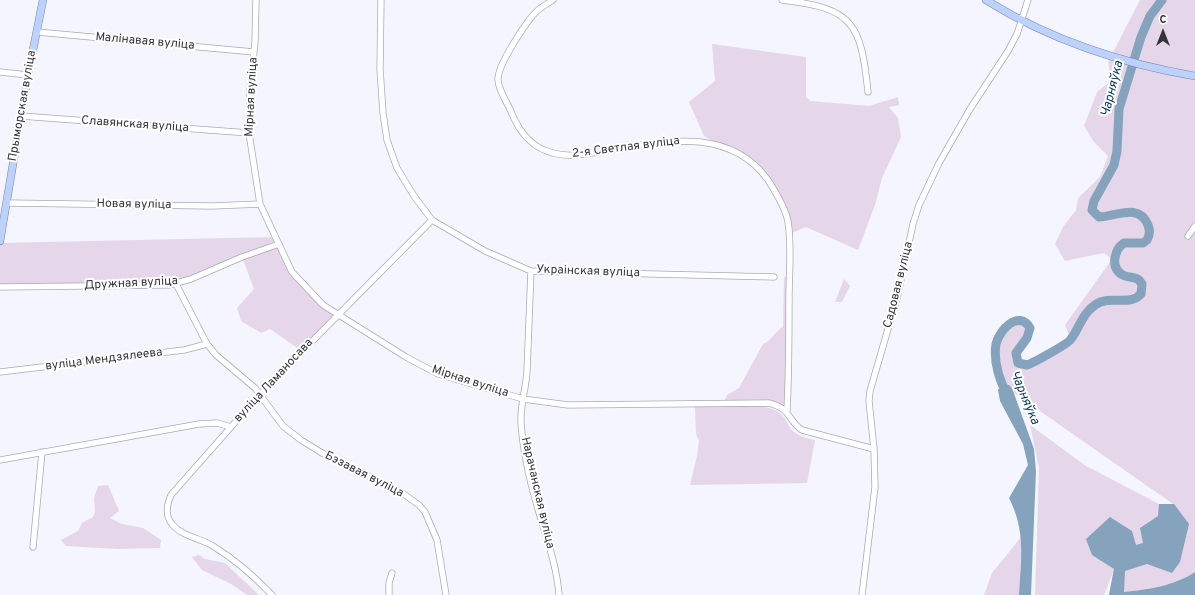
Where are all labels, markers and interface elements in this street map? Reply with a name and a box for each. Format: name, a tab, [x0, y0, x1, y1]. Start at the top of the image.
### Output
north arrow	[1143, 12, 1183, 52]
text: С	[1159, 13, 1167, 27]
street label: Малінавая вуліца	[95, 30, 195, 54]
street label: Прыморская вуліца	[6, 49, 40, 163]
street label: Мірная вуліца	[243, 57, 261, 137]
water label: Чарняўка	[1099, 60, 1127, 118]
street label: Славянская вуліца	[81, 114, 189, 136]
street label: 2-я Светлая вуліца	[571, 134, 681, 162]
street label: Новая вуліца	[96, 197, 172, 213]
street label: Садовая вуліца	[881, 240, 917, 330]
street label: Украінская вуліца	[536, 263, 640, 281]
street label: Дружная вуліца	[84, 274, 178, 294]
street label: вуліца Ламаносава	[231, 336, 317, 426]
street label: вуліца Мендзялеева	[45, 346, 163, 374]
street label: Мірная вуліца	[430, 363, 510, 401]
water label: Чарняўка	[1006, 369, 1042, 427]
street label: Нарачанская вуліца	[517, 436, 557, 550]
street label: Бэзавая вуліца	[322, 449, 406, 501]

